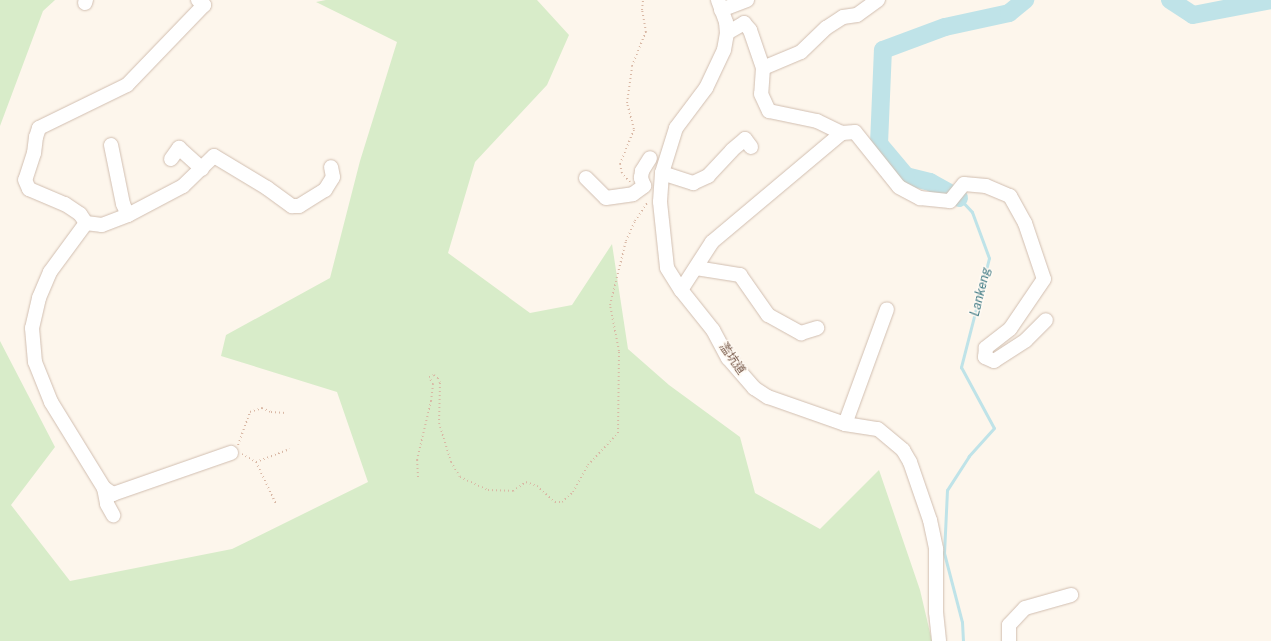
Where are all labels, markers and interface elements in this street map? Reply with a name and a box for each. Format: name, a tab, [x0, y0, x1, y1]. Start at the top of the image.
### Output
water label: Lankeng	[967, 266, 995, 318]
street label: 濫坑道	[716, 340, 748, 378]

